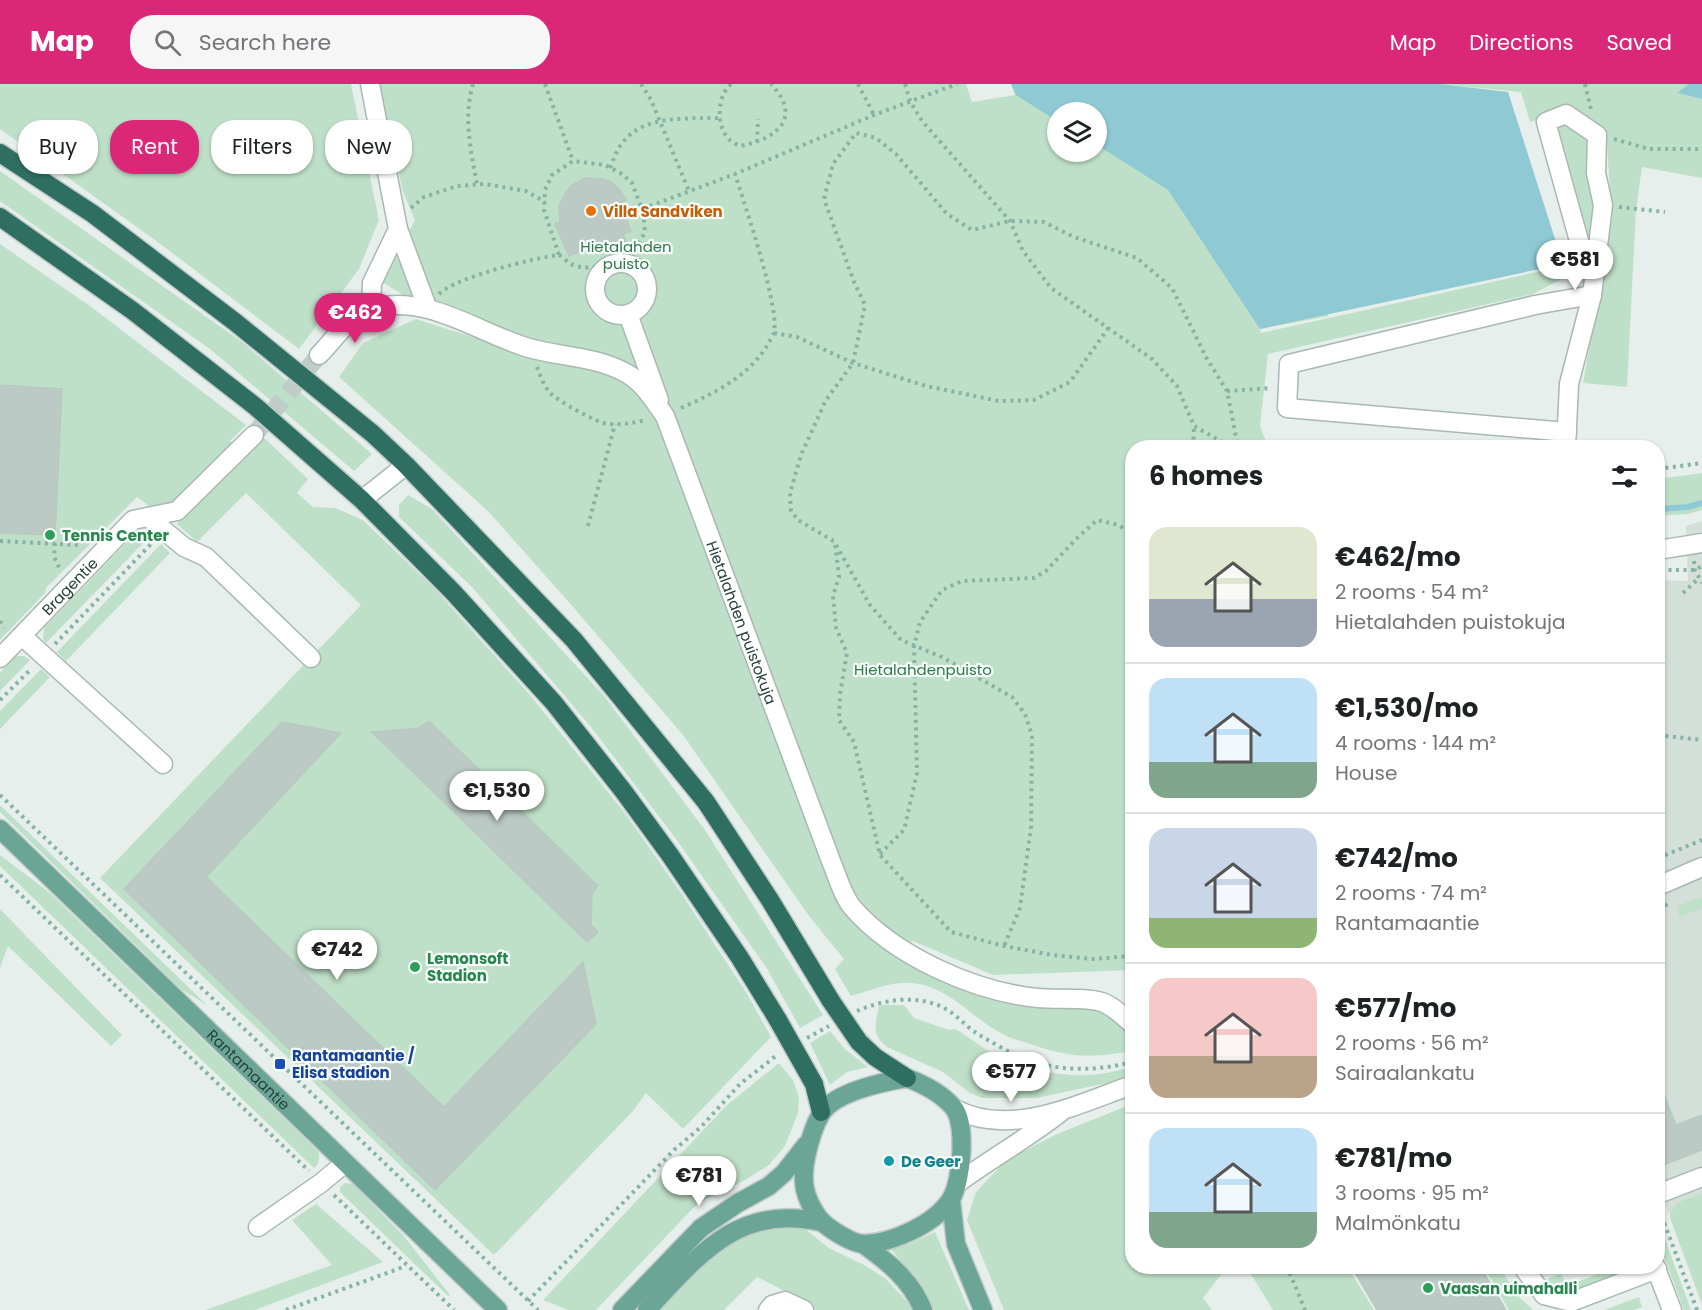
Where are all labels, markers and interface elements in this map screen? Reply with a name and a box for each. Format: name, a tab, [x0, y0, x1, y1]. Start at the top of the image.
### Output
search box	[130, 15, 550, 69]
text: Map	[30, 22, 94, 61]
icon: search	[151, 26, 184, 59]
text: Search here	[199, 27, 331, 58]
text: Map	[1390, 28, 1436, 57]
text: Directions	[1469, 28, 1573, 57]
text: Saved	[1606, 28, 1672, 57]
map controls	[1047, 102, 1107, 162]
button: layers	[1047, 102, 1107, 162]
chip: Buy	[18, 120, 98, 174]
chip: Rent	[110, 120, 199, 174]
chip: Filters	[211, 120, 313, 174]
chip: New	[325, 120, 412, 174]
place label: Villa Sandviken	[603, 201, 723, 222]
marker: Villa Sandviken	[584, 204, 598, 218]
park label: Hietalahden puisto	[580, 236, 672, 274]
pin: €581	[1539, 240, 1611, 291]
text: €581	[1550, 245, 1600, 273]
pin: €462	[319, 293, 391, 344]
text: €462	[328, 298, 382, 326]
text: 6 homes	[1149, 458, 1263, 494]
icon: filters	[1608, 460, 1641, 493]
place label: Tennis Center	[62, 525, 169, 546]
marker: Tennis Center	[43, 528, 57, 542]
street label: Hietalahden puistokuja	[702, 538, 782, 707]
text: €462/mo	[1335, 539, 1461, 575]
icon: home	[1197, 551, 1269, 623]
street label: Bragentie	[37, 553, 102, 619]
text: 2 rooms · 54 m²	[1335, 578, 1489, 606]
text: Hietalahden puistokuja	[1335, 608, 1566, 636]
park label: Hietalahdenpuisto	[854, 659, 992, 680]
text: €1,530/mo	[1335, 690, 1478, 726]
icon: home	[1197, 702, 1269, 774]
text: 4 rooms · 144 m²	[1335, 729, 1496, 757]
text: House	[1335, 759, 1397, 787]
pin: €1,530	[448, 771, 546, 822]
text: €1,530	[463, 776, 531, 804]
text: €742/mo	[1335, 840, 1458, 876]
icon: home	[1197, 852, 1269, 924]
text: 2 rooms · 74 m²	[1335, 879, 1487, 907]
text: Rantamaantie	[1335, 909, 1479, 937]
pin: €742	[301, 930, 373, 981]
text: €742	[311, 935, 363, 963]
place label: Lemonsoft Stadion	[427, 948, 508, 986]
marker: Lemonsoft Stadion	[408, 960, 422, 974]
text: €577/mo	[1335, 990, 1456, 1026]
icon: home	[1197, 1002, 1269, 1074]
street label: Rantamaantie	[203, 1024, 295, 1115]
text: 2 rooms · 56 m²	[1335, 1029, 1489, 1057]
place label: Rantamaantie / Elisa stadion	[292, 1045, 415, 1083]
pin: €577	[975, 1052, 1047, 1103]
marker: Rantamaantie / Elisa stadion	[273, 1057, 287, 1071]
text: €577	[986, 1057, 1036, 1085]
text: Sairaalankatu	[1335, 1059, 1475, 1087]
text: €781/mo	[1335, 1140, 1452, 1176]
place label: De Geer	[901, 1151, 961, 1172]
icon: home	[1197, 1152, 1269, 1224]
marker: De Geer	[882, 1154, 896, 1168]
pin: €781	[663, 1156, 735, 1207]
text: €781	[675, 1161, 723, 1189]
text: 3 rooms · 95 m²	[1335, 1179, 1489, 1207]
text: Malmönkatu	[1335, 1209, 1461, 1237]
place label: Vaasan uimahalli	[1440, 1278, 1577, 1299]
marker: Vaasan uimahalli	[1421, 1281, 1435, 1295]

